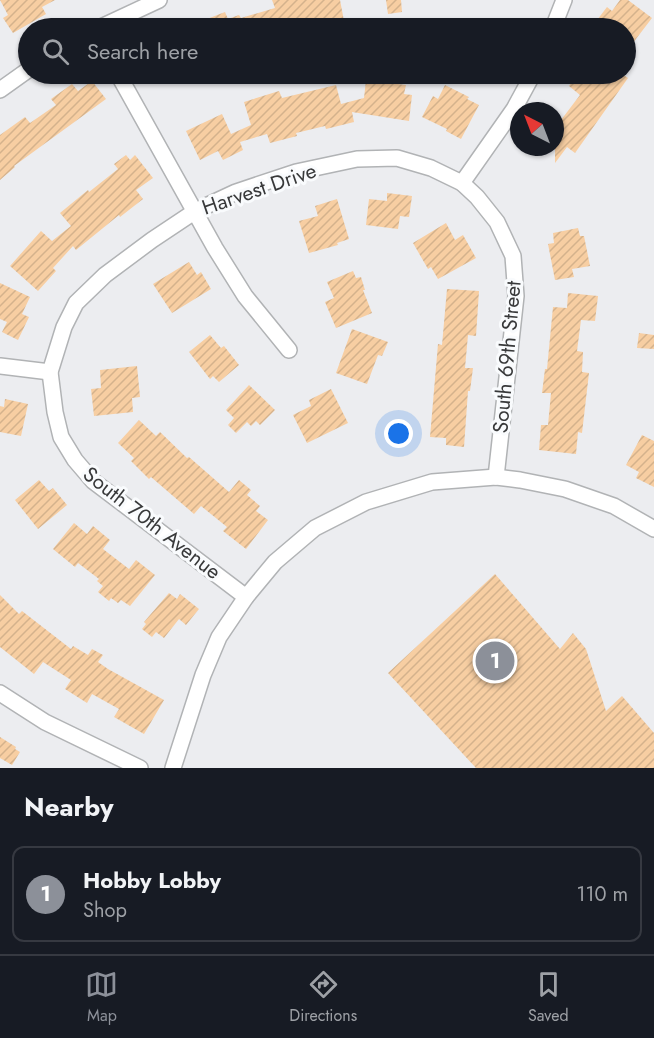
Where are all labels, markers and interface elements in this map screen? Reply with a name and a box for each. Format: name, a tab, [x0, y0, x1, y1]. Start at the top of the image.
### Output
search box	[18, 18, 636, 84]
icon: search	[39, 35, 72, 68]
text: Search here	[87, 35, 198, 67]
north arrow	[510, 102, 564, 156]
street label: Harvest Drive	[198, 155, 320, 223]
street label: South 69th Street	[485, 279, 529, 435]
your location	[384, 419, 413, 448]
street label: South 70th Avenue	[77, 460, 227, 587]
pin: 1	[476, 638, 514, 684]
text: Nearby	[24, 788, 113, 826]
text: Hobby Lobby	[83, 864, 221, 896]
text: 1	[40, 880, 51, 909]
text: 110 m	[576, 880, 628, 909]
text: Shop	[83, 896, 127, 925]
tab: Map	[85, 968, 118, 1027]
tab: Directions	[289, 968, 357, 1027]
tab: Saved	[528, 968, 569, 1027]

